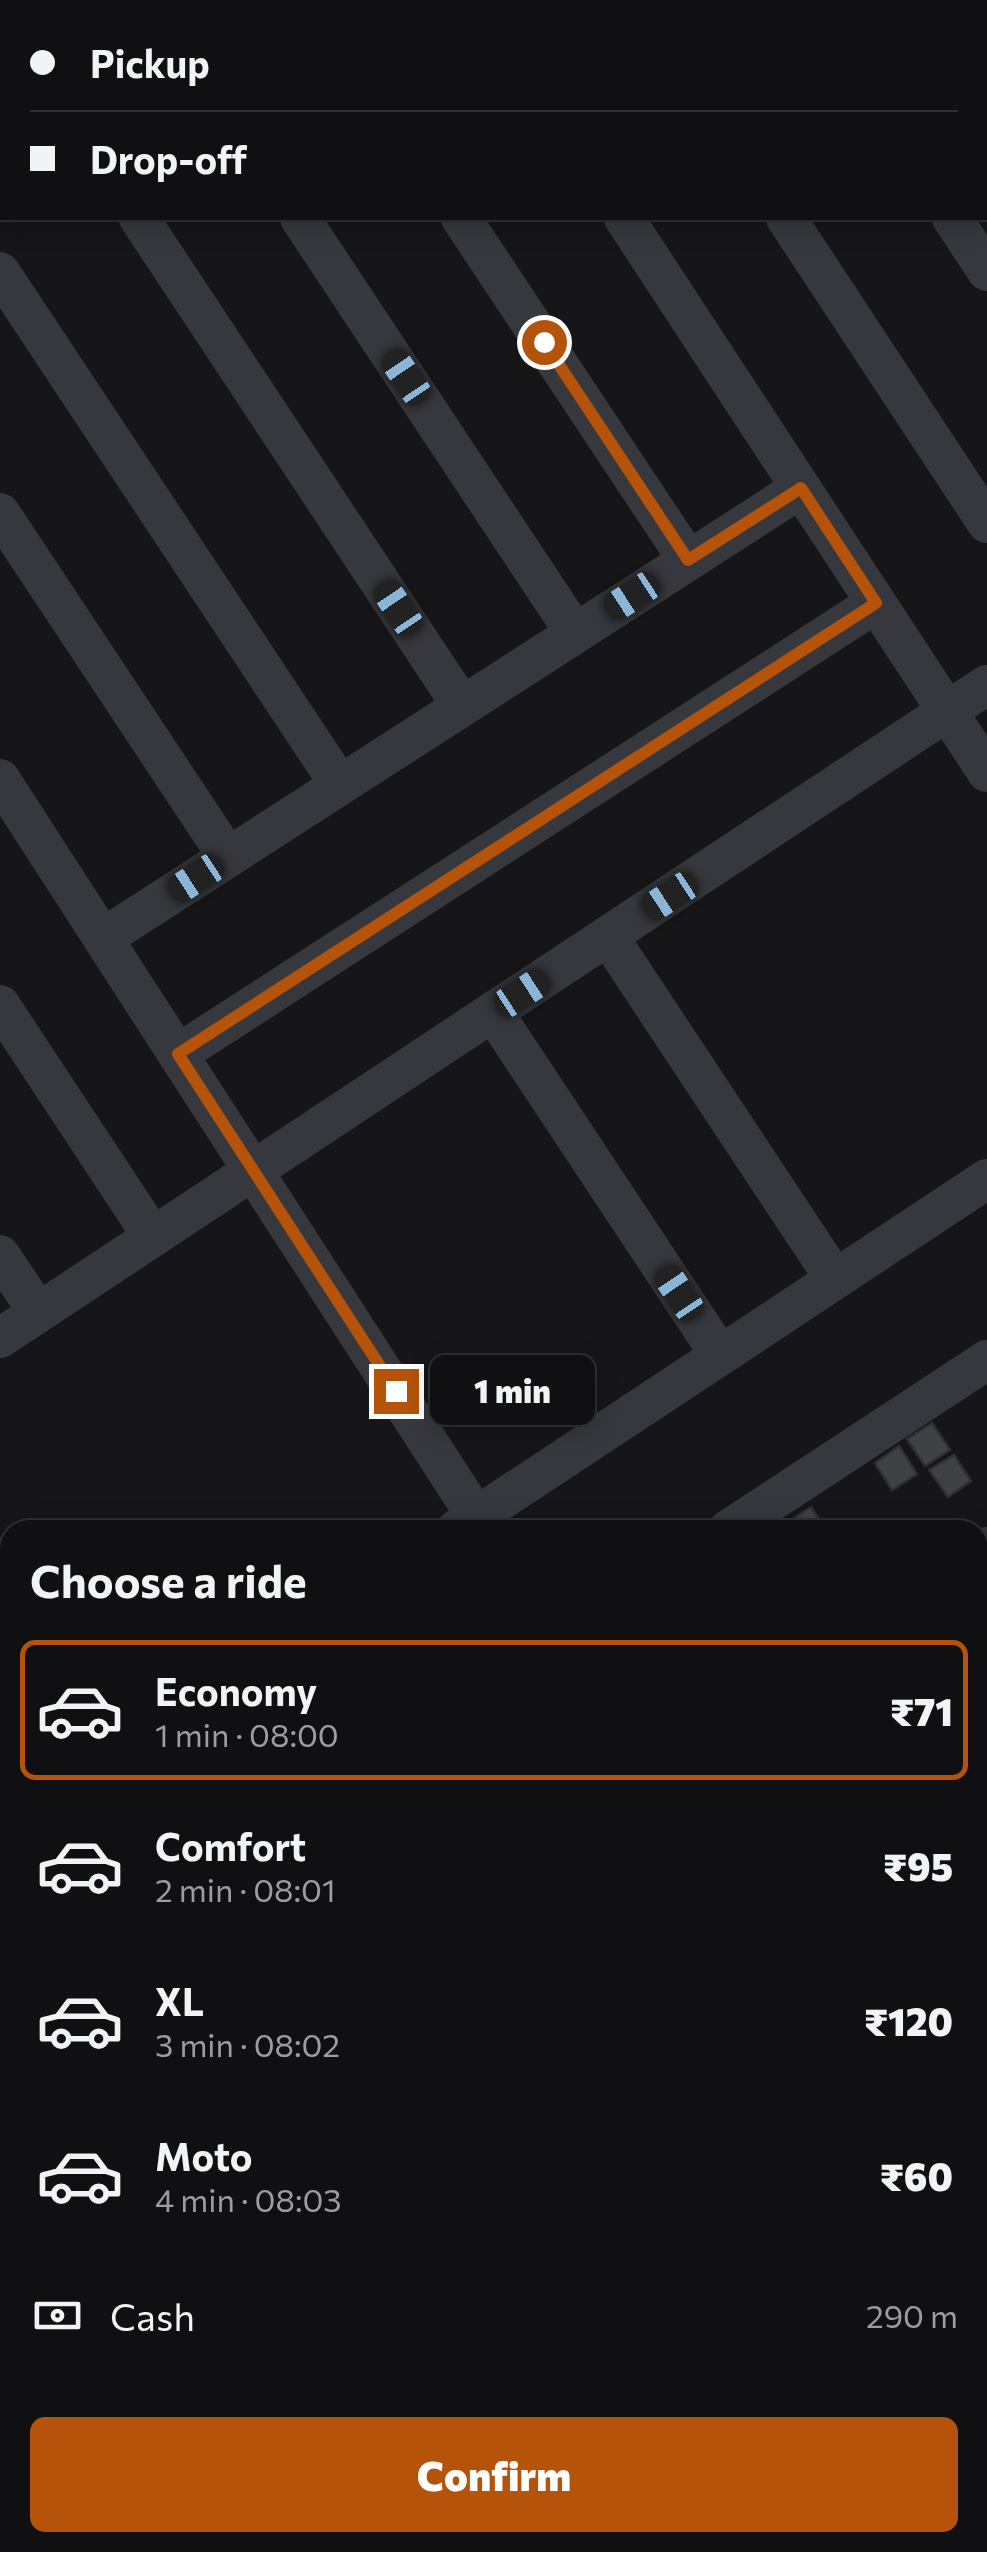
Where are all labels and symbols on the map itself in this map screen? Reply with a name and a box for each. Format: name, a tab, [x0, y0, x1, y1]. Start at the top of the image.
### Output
route start	[522, 320, 567, 365]
car	[377, 344, 435, 410]
car	[599, 567, 665, 625]
car	[369, 575, 427, 641]
car	[163, 849, 229, 907]
car	[637, 867, 703, 925]
car	[489, 964, 555, 1022]
car	[650, 1260, 708, 1326]
callout: 1 min	[431, 1356, 596, 1426]
route end	[374, 1369, 419, 1414]

